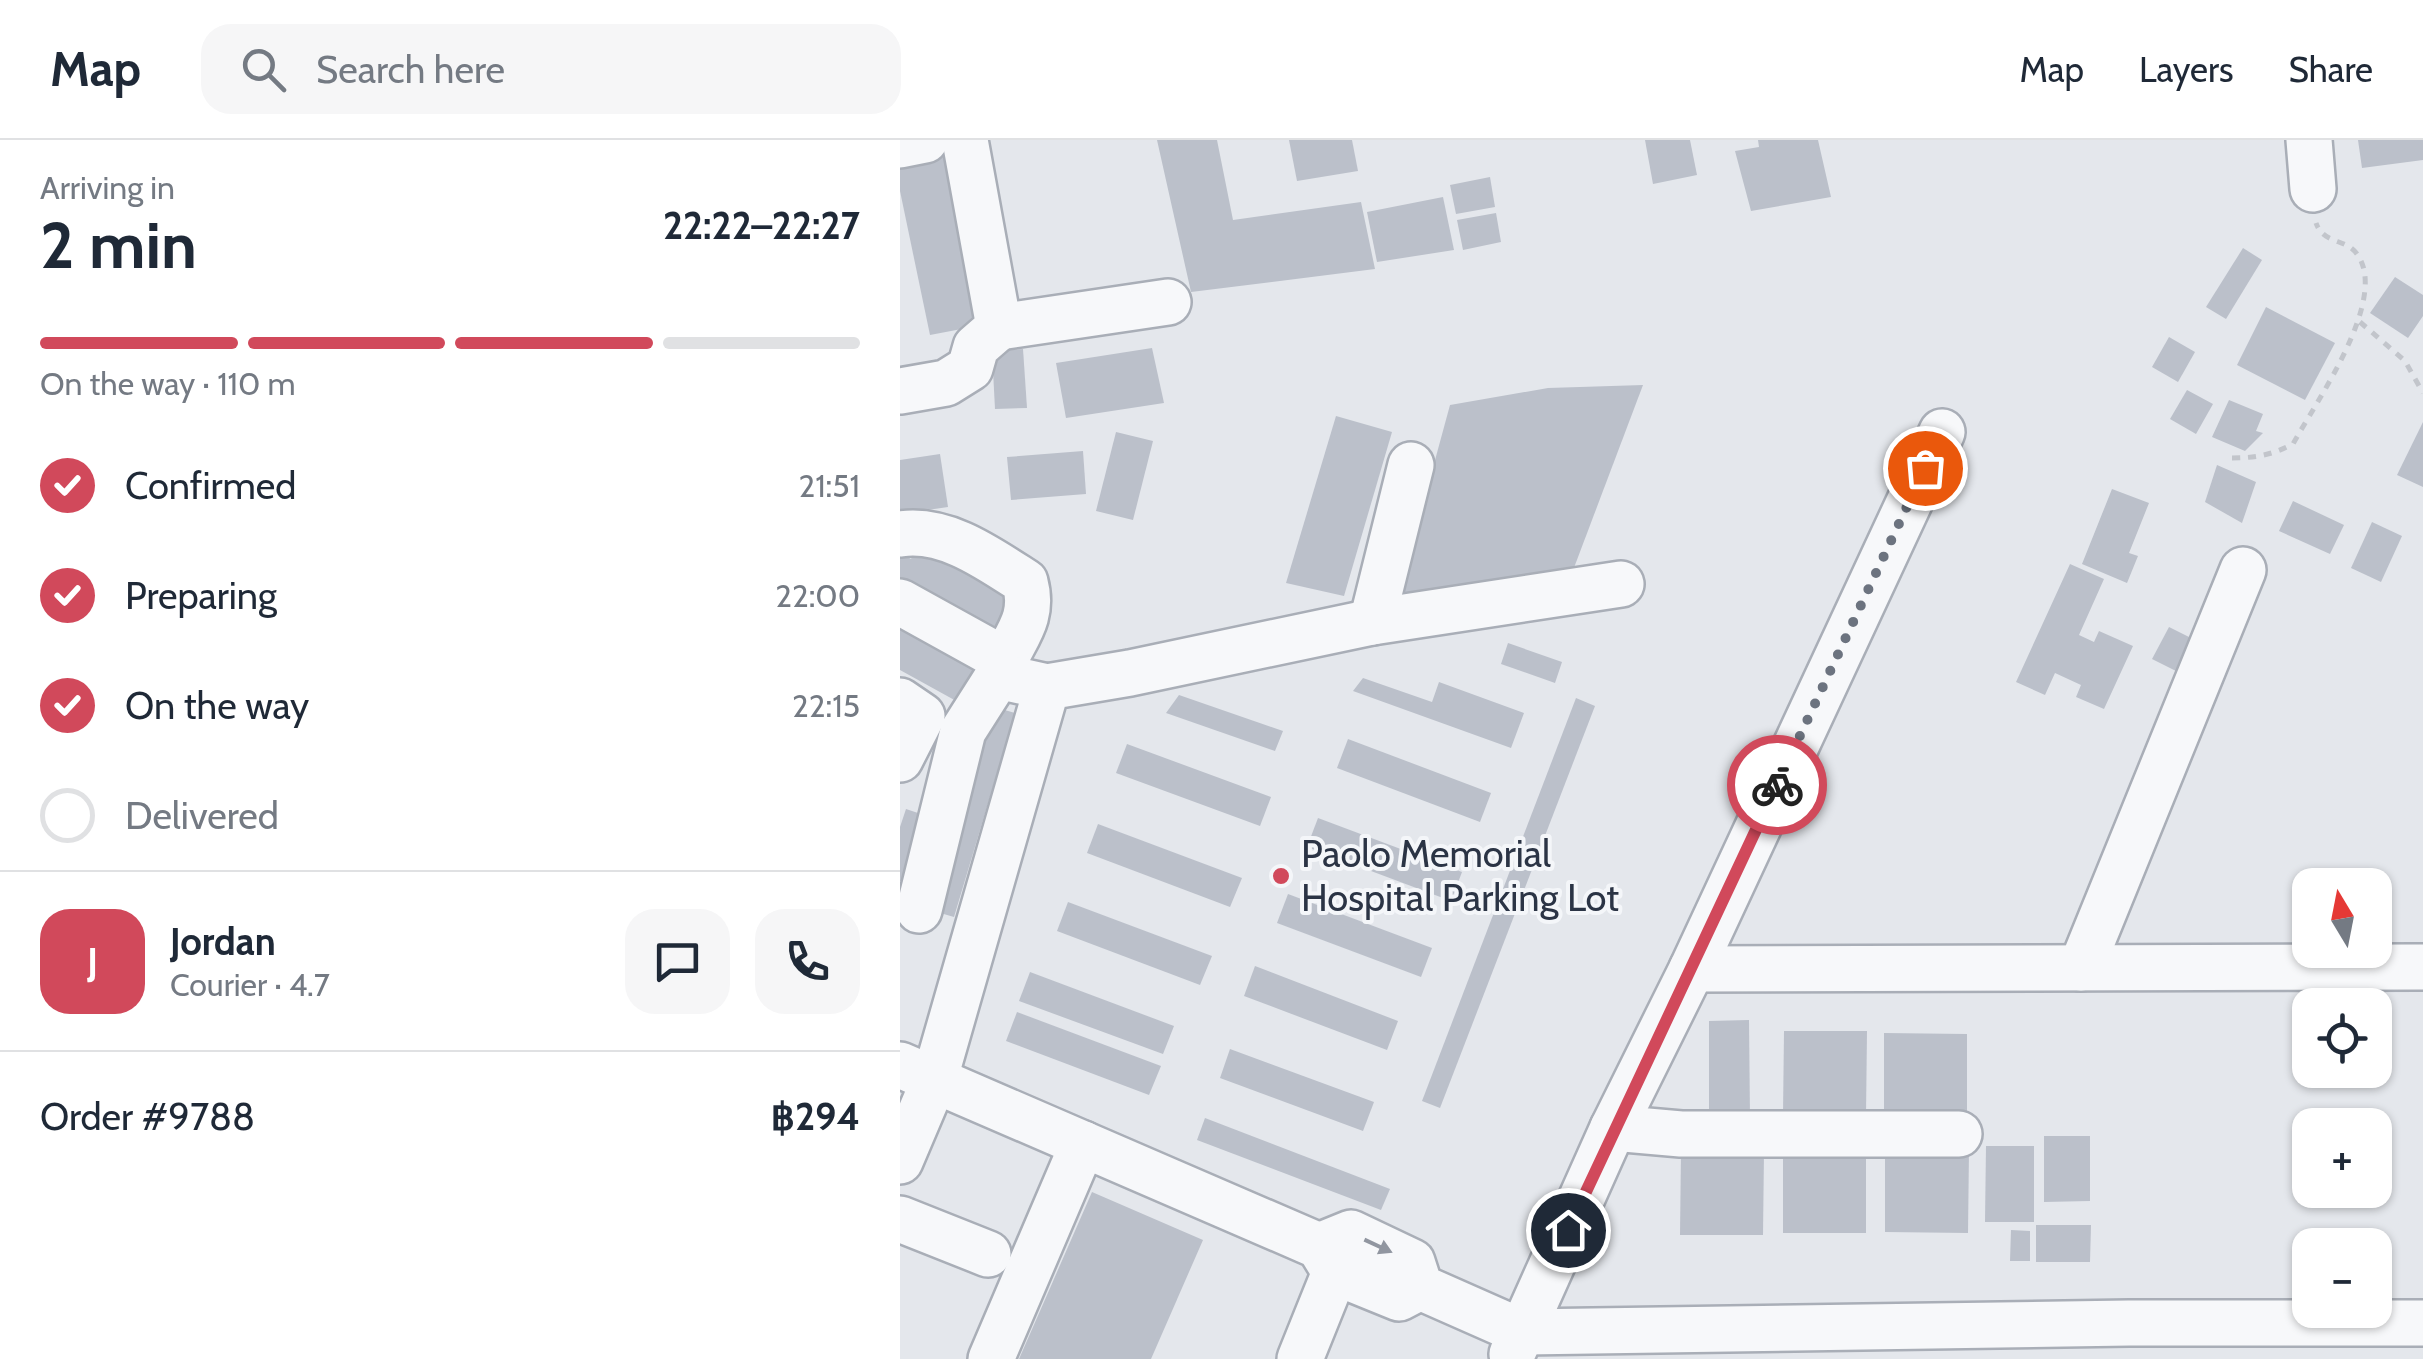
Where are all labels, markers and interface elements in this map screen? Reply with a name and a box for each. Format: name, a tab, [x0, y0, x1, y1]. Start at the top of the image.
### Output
search box	[201, 24, 901, 114]
text: Map	[50, 40, 141, 98]
icon: search	[236, 42, 291, 97]
text: Search here	[316, 46, 505, 93]
text: Map	[2020, 48, 2084, 91]
text: Layers	[2139, 48, 2233, 91]
text: Share	[2288, 48, 2373, 91]
text: Arriving in	[40, 168, 175, 207]
text: 22:22–22:27	[663, 202, 860, 249]
text: 2 min	[40, 205, 197, 284]
text: On the way · 110 m	[40, 364, 296, 403]
pin	[1883, 426, 1968, 511]
icon: bag	[1898, 441, 1953, 496]
icon: check	[40, 458, 95, 513]
text: Confirmed	[125, 462, 296, 509]
text: 21:51	[798, 466, 860, 505]
icon: check	[40, 568, 95, 623]
text: Preparing	[125, 572, 277, 619]
text: 22:00	[775, 576, 860, 615]
icon: check	[40, 678, 95, 733]
text: On the way	[125, 682, 309, 729]
text: 22:15	[792, 686, 860, 725]
courier	[1727, 735, 1827, 835]
icon: bike	[1750, 758, 1805, 813]
text: Delivered	[125, 792, 279, 839]
place label: Paolo Memorial Hospital Parking Lot	[1301, 830, 1619, 921]
marker: Paolo Memorial Hospital Parking Lot	[1270, 865, 1292, 887]
north arrow	[2292, 868, 2392, 968]
map controls	[2292, 868, 2392, 1328]
button: chat	[625, 909, 730, 1014]
button: phone	[755, 909, 860, 1014]
text: Jordan	[170, 918, 276, 965]
text: J	[87, 938, 98, 985]
text: Courier · 4.7	[170, 965, 330, 1004]
button: locate	[2292, 988, 2392, 1088]
text: Order #9788	[40, 1093, 255, 1140]
text: ฿294	[771, 1093, 860, 1140]
button: +	[2292, 1108, 2392, 1208]
pin	[1526, 1188, 1611, 1273]
icon: home	[1541, 1203, 1596, 1258]
button: −	[2292, 1228, 2392, 1328]
one-way arrow	[1364, 1238, 1393, 1255]

